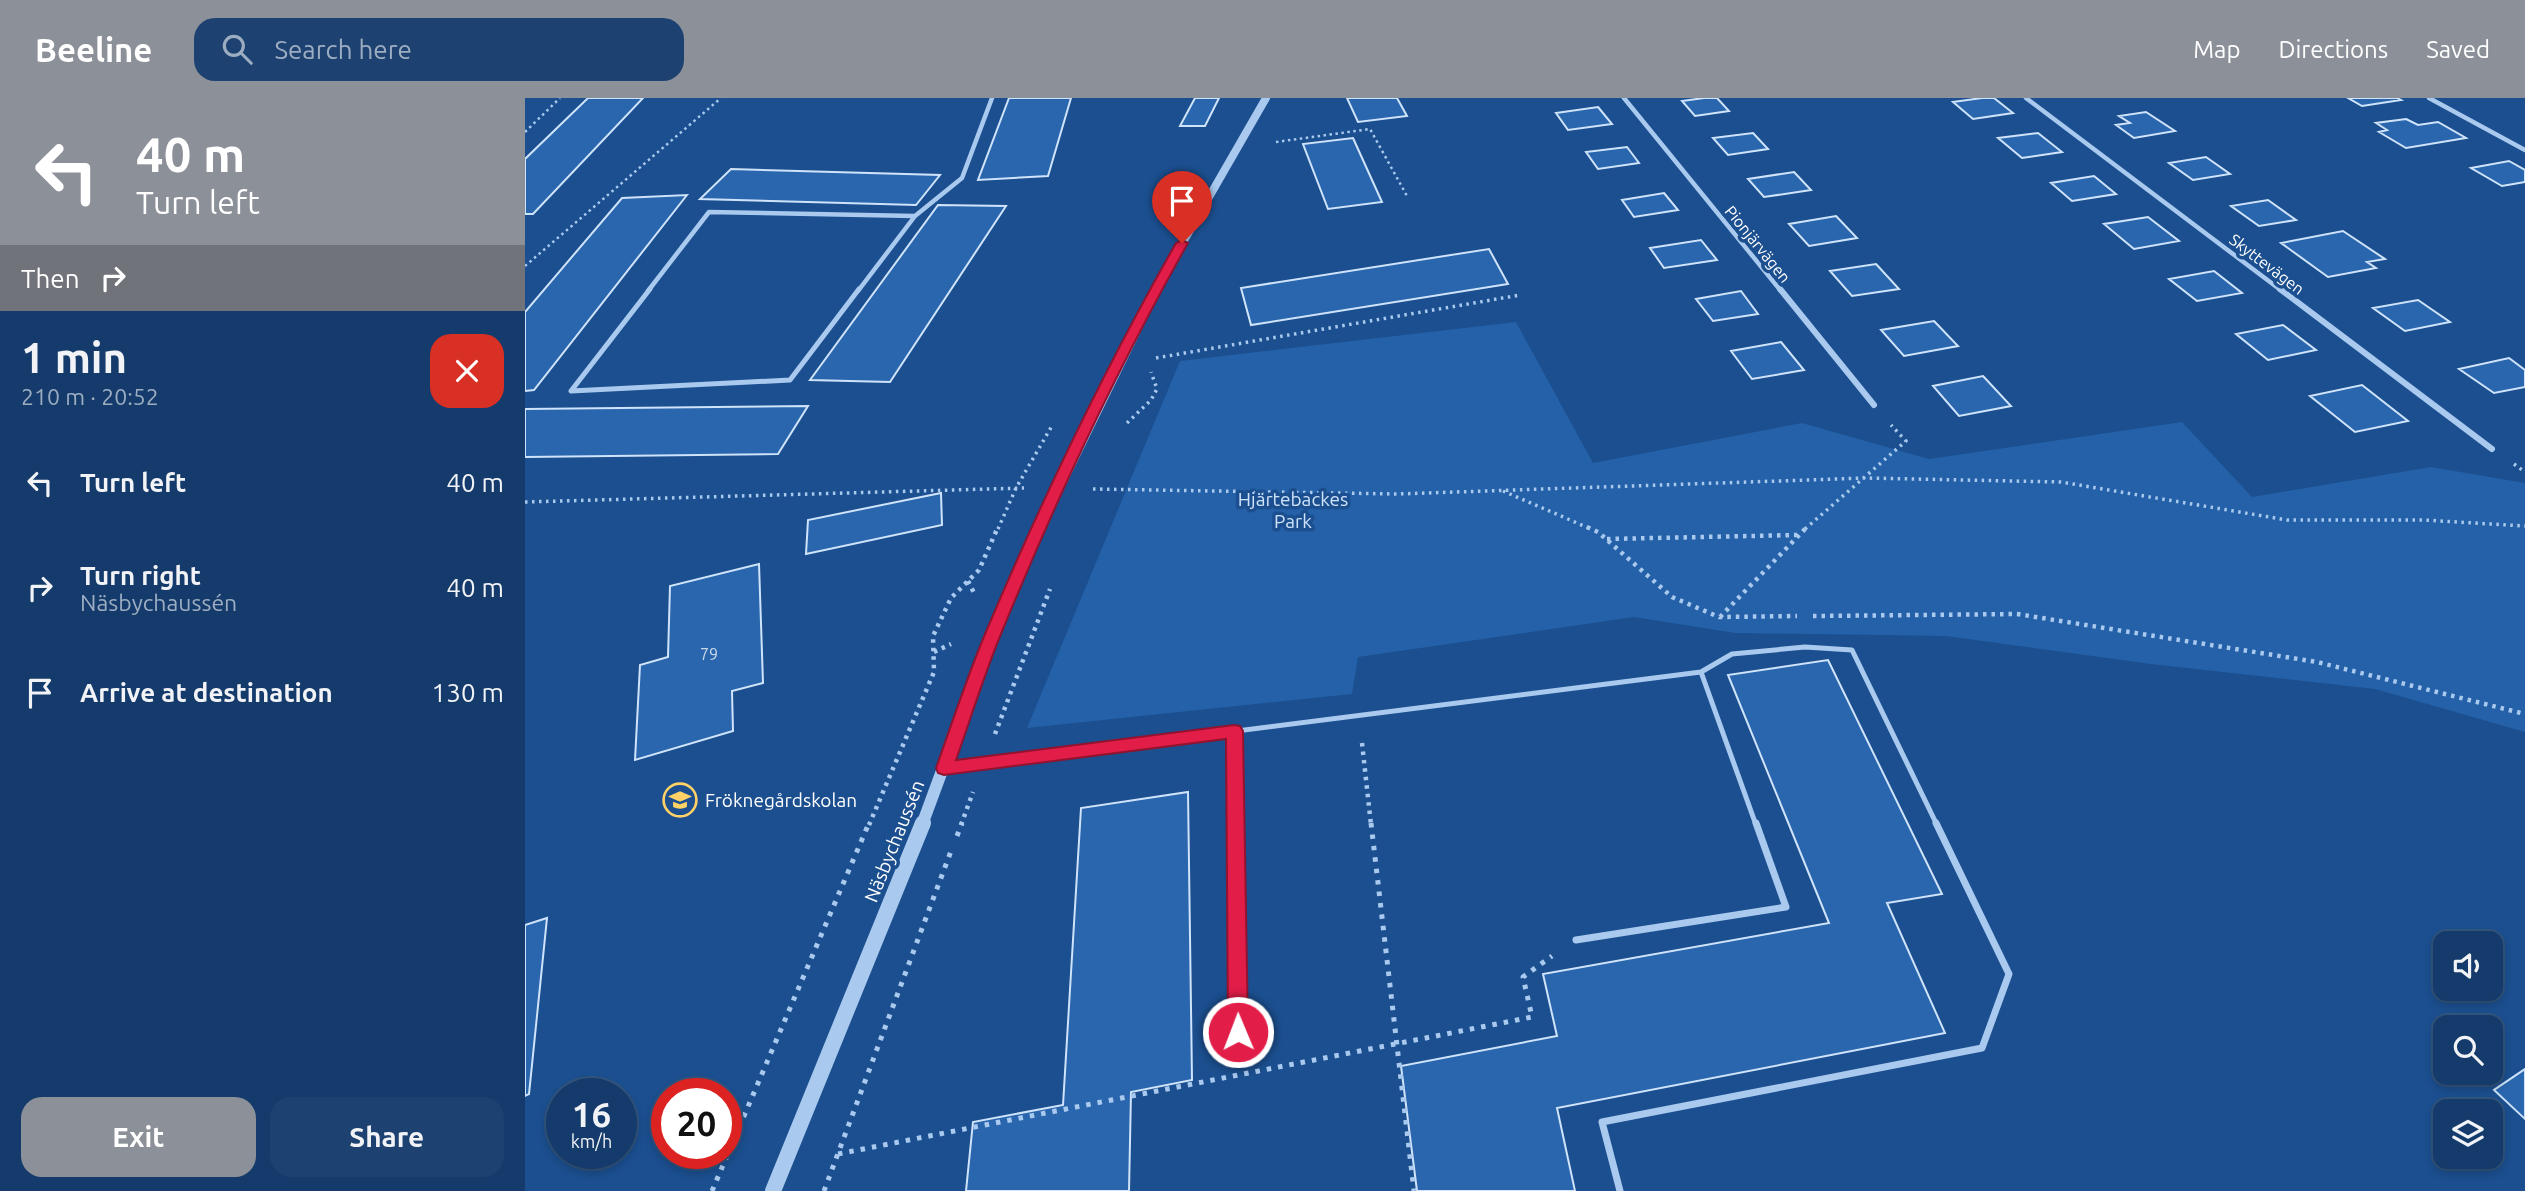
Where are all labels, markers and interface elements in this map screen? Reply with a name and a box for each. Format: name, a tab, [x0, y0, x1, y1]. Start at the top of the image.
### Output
search box	[194, 18, 684, 81]
icon: search	[218, 30, 256, 68]
text: Beeline	[35, 31, 152, 68]
text: Search here	[274, 35, 412, 64]
text: Map	[2193, 36, 2240, 63]
text: Directions	[2278, 36, 2388, 63]
text: Saved	[2426, 36, 2490, 63]
icon: left	[21, 126, 112, 217]
text: 40 m	[136, 126, 245, 181]
pin	[1152, 171, 1212, 243]
icon: arrive	[1163, 182, 1201, 220]
text: Turn left	[136, 184, 260, 220]
street label: Pionjärvägen	[1722, 202, 1794, 286]
street label: Skyttevägen	[2226, 230, 2308, 298]
icon: right	[94, 259, 132, 297]
text: Then	[21, 264, 80, 293]
text: 1 min	[21, 334, 127, 381]
button: close	[430, 334, 504, 408]
text: 210 m · 20:52	[21, 384, 159, 409]
icon: left	[21, 464, 59, 502]
text: Turn left	[80, 468, 186, 497]
text: 40 m	[446, 468, 504, 497]
park label: Hjärtebackes Park	[1238, 488, 1348, 532]
text: Turn right	[80, 561, 201, 590]
icon: right	[21, 569, 59, 607]
text: 40 m	[446, 573, 504, 602]
text: Näsbychaussén	[80, 590, 237, 615]
house number: 79	[700, 645, 718, 663]
icon: arrive	[21, 674, 59, 712]
text: Arrive at destination	[80, 678, 333, 707]
text: 130 m	[432, 678, 504, 707]
street label: Näsbychaussén	[859, 777, 929, 905]
school or university icon: Fröknegårdskolan	[661, 781, 699, 819]
place label: Fröknegårdskolan	[705, 789, 857, 811]
map controls	[2433, 931, 2503, 1169]
button: sound	[2433, 931, 2503, 1001]
position arrow	[1201, 995, 1275, 1069]
button: search	[2433, 1015, 2503, 1085]
speed limit sign: 20	[651, 1078, 742, 1169]
text: 16	[572, 1094, 611, 1134]
button: Exit	[21, 1097, 256, 1177]
button: Share	[270, 1097, 504, 1177]
button: layers	[2433, 1099, 2503, 1169]
text: km/h	[571, 1131, 612, 1151]

